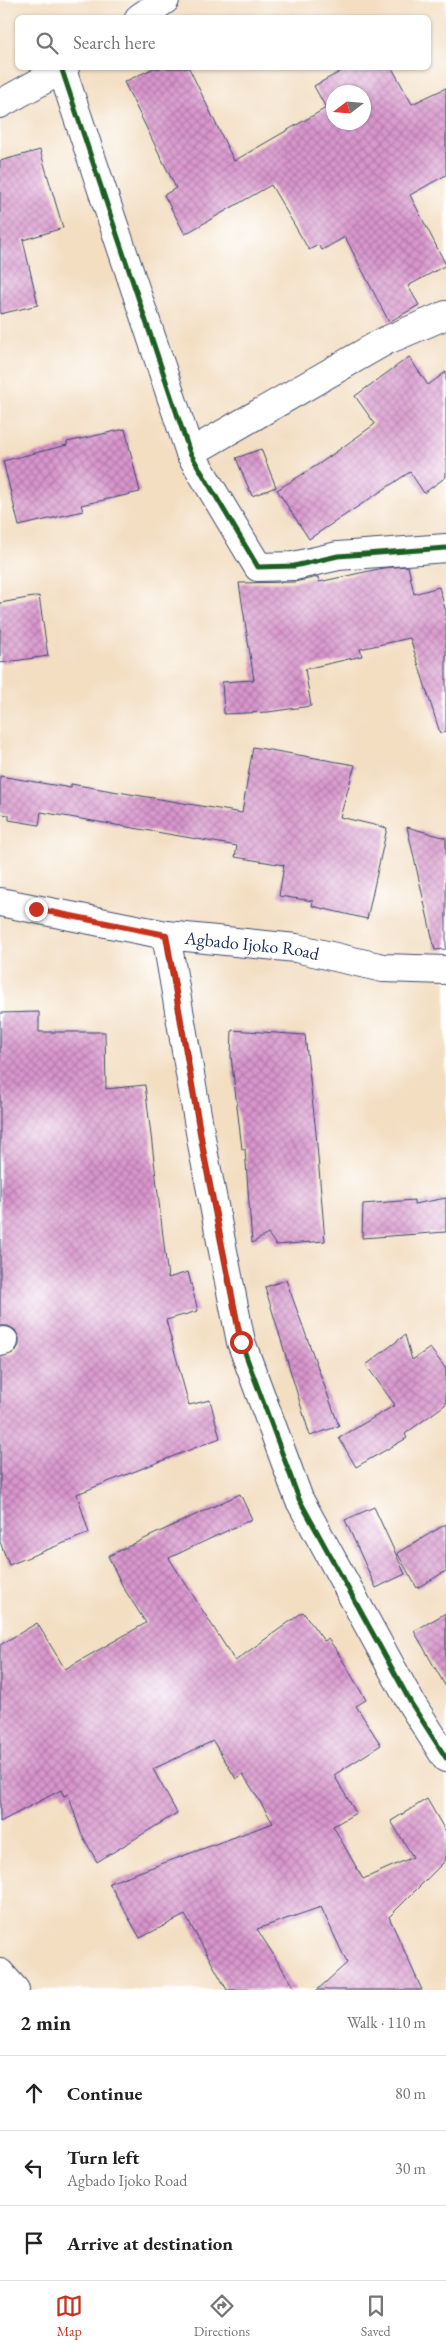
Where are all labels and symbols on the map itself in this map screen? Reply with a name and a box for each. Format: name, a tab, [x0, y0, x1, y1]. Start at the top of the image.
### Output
north arrow	[326, 85, 371, 130]
route end	[25, 898, 48, 921]
street label: Agbado Ijoko Road	[183, 925, 323, 965]
route start	[230, 1331, 253, 1354]

